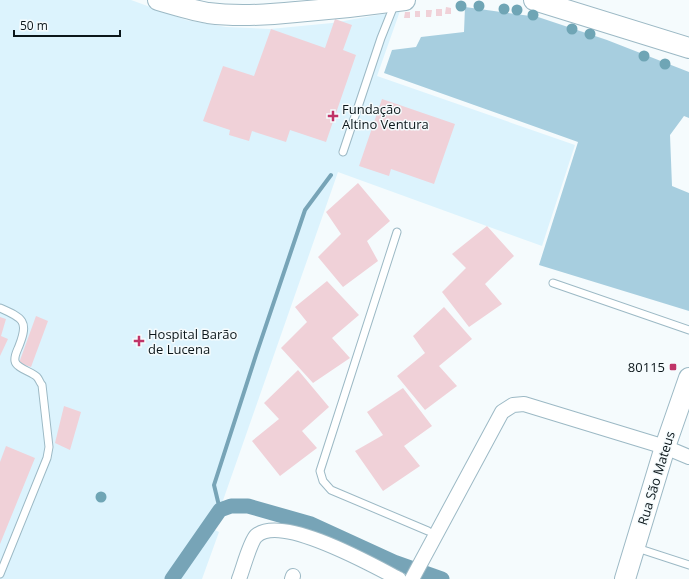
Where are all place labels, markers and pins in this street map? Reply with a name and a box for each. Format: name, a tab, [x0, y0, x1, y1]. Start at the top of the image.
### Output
place label: Fundação Altino Ventura	[342, 100, 429, 133]
marker: Fundação Altino Ventura	[327, 110, 339, 122]
place label: Hospital Barão de Lucena	[148, 325, 238, 358]
marker: Hospital Barão de Lucena	[133, 335, 145, 347]
place label: 80115	[628, 358, 665, 376]
marker: 80115	[668, 362, 678, 372]

